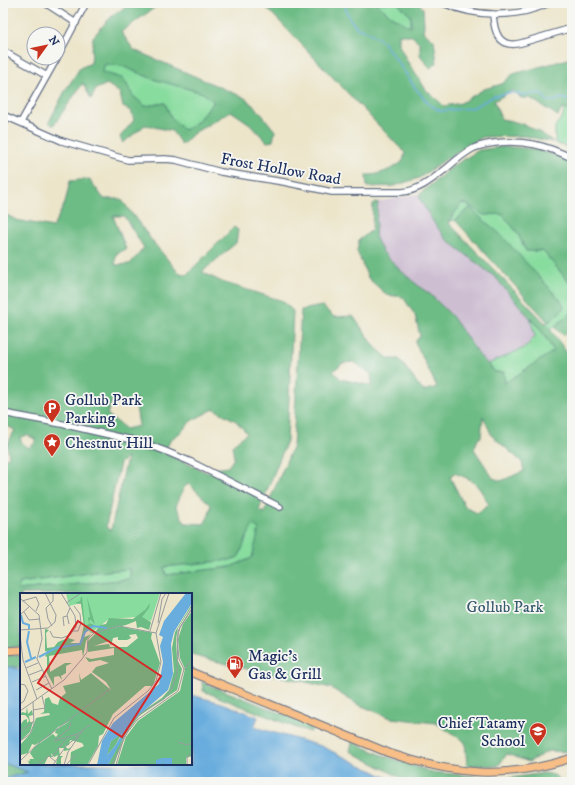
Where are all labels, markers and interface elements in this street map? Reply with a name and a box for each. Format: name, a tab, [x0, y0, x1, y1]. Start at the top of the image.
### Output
north arrow	[26, 26, 66, 66]
text: N	[45, 33, 62, 49]
street label: Frost Hollow Road	[219, 149, 342, 189]
place label: Gollub Park Parking	[65, 390, 142, 428]
parking icon: Gollub Park Parking	[42, 398, 62, 423]
place icon: Chestnut Hill	[42, 432, 62, 457]
place label: Chestnut Hill	[65, 433, 153, 453]
inset map	[20, 593, 192, 765]
park label: Gollub Park	[467, 597, 544, 617]
place label: Magic's Gas & Grill	[248, 646, 322, 684]
fuel station icon: Magic's Gas & Grill	[225, 654, 245, 679]
place label: Chief Tatamy School	[438, 713, 525, 751]
school or university icon: Chief Tatamy School	[528, 721, 548, 746]

